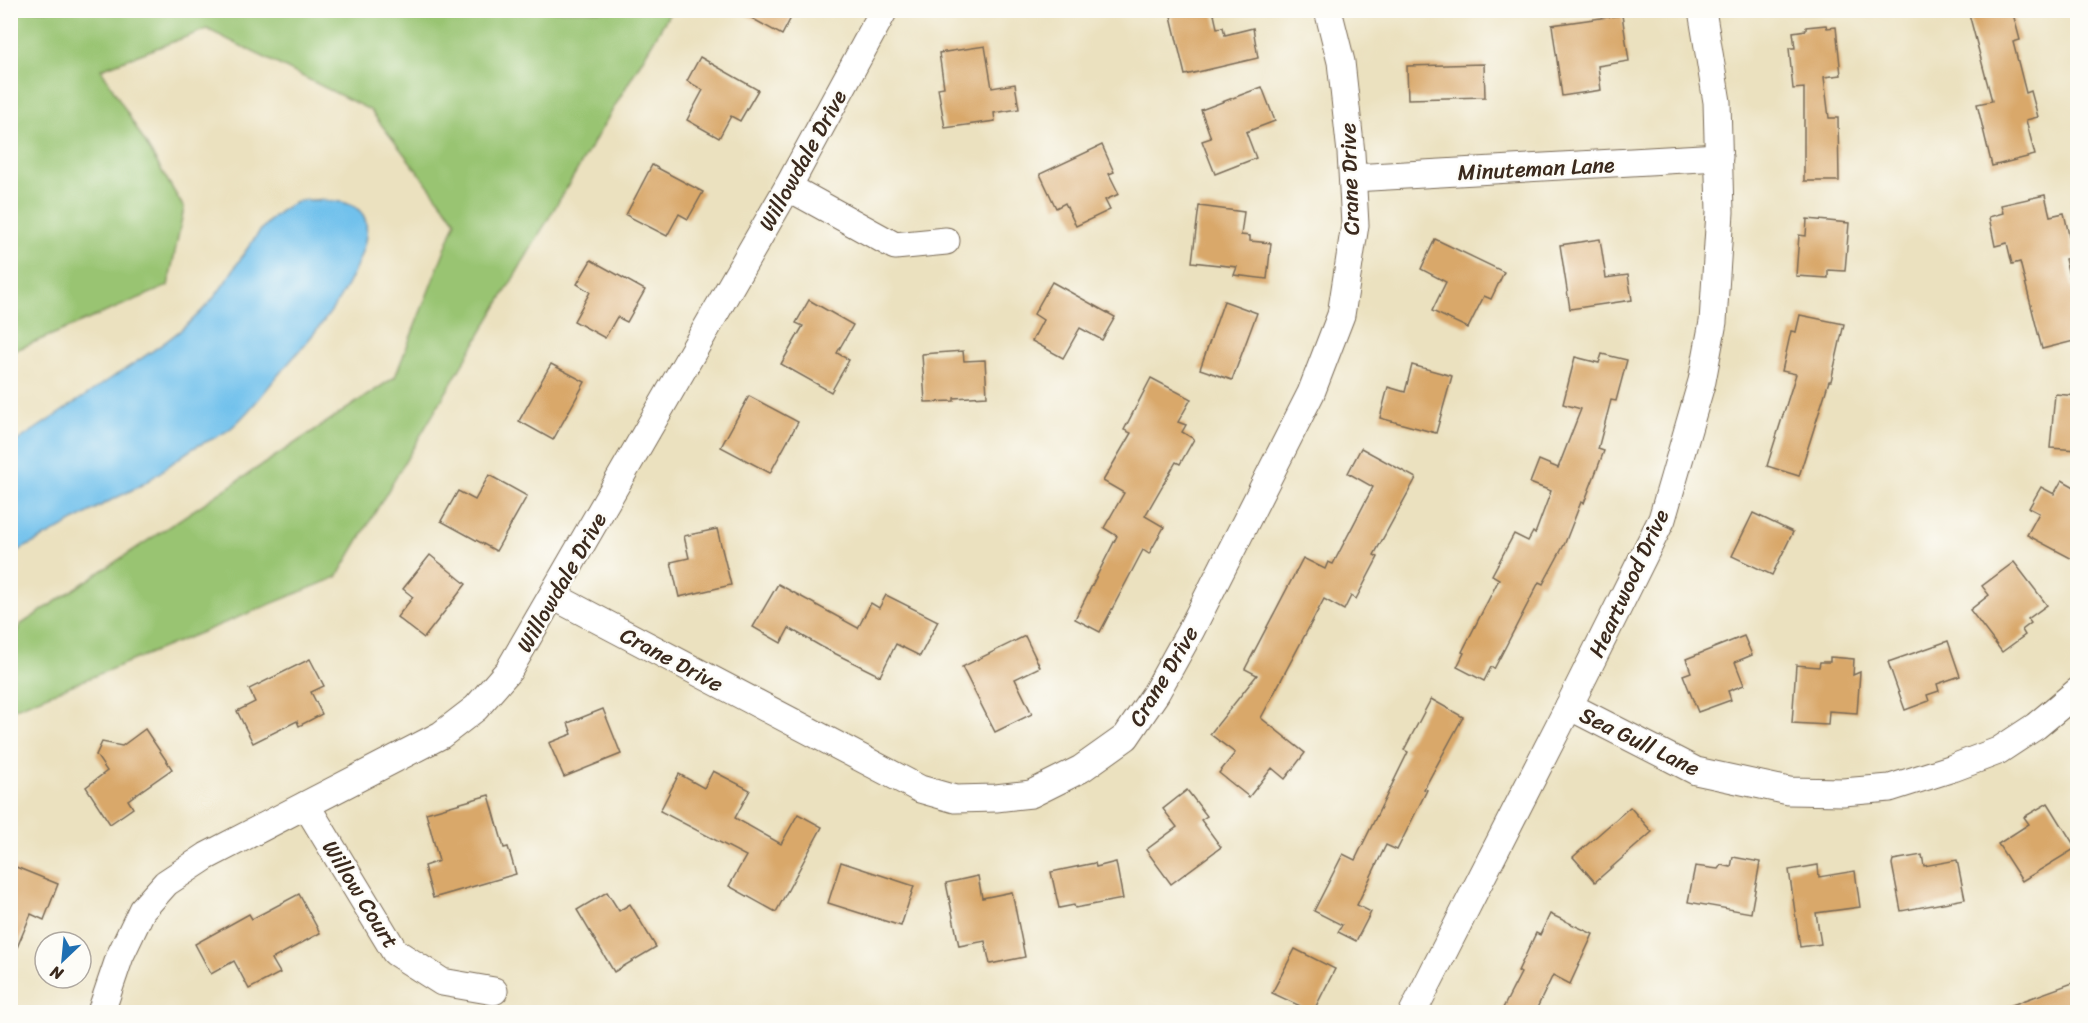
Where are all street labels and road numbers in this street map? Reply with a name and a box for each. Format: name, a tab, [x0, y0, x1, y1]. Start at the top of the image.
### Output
street label: Willowdale Drive	[747, 82, 858, 238]
street label: Crane Drive	[1328, 122, 1371, 236]
street label: Minuteman Lane	[1457, 145, 1616, 192]
street label: Heartwood Drive	[1577, 502, 1680, 664]
street label: Willowdale Drive	[505, 504, 618, 660]
street label: Crane Drive	[613, 616, 731, 703]
street label: Crane Drive	[1118, 618, 1209, 735]
street label: Sea Gull Lane	[1573, 695, 1707, 787]
street label: Willow Court	[312, 832, 410, 957]

